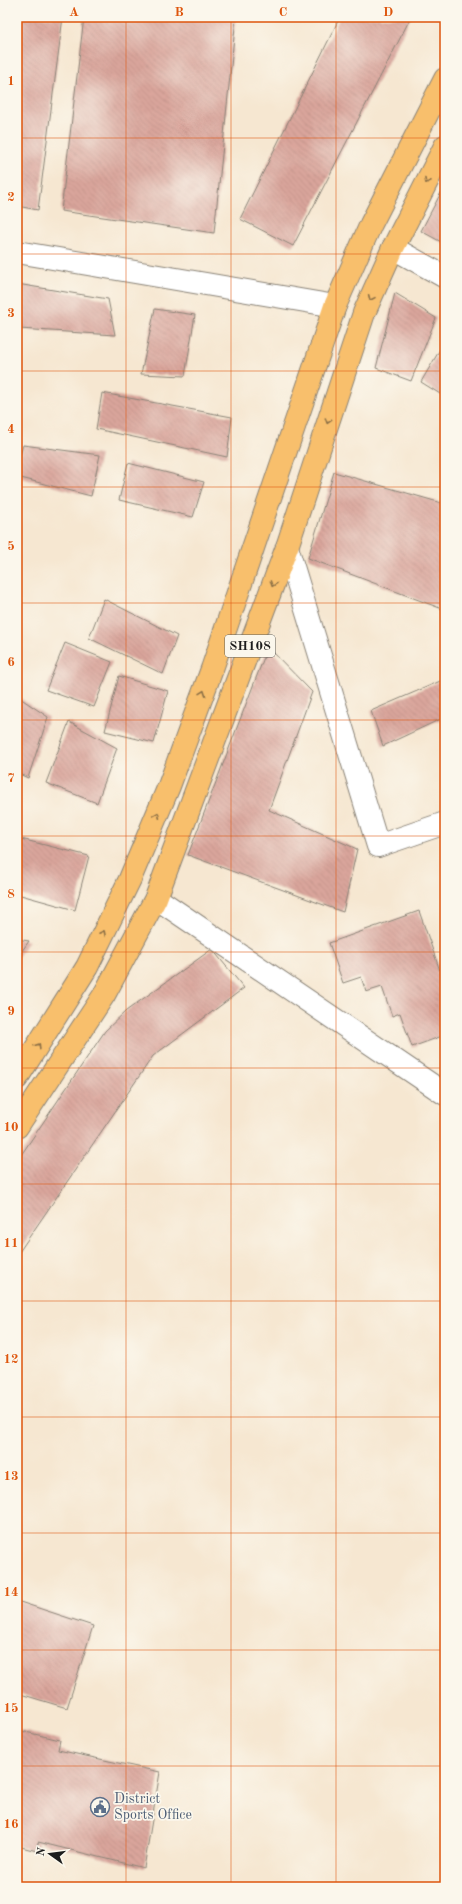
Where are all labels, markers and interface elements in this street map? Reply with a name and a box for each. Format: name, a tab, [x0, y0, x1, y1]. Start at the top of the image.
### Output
text: A	[69, 6, 79, 19]
text: B	[174, 6, 184, 19]
text: C	[279, 6, 287, 19]
text: D	[383, 6, 393, 19]
text: 1	[7, 75, 15, 88]
one-way arrow	[424, 177, 432, 184]
text: 2	[7, 191, 15, 204]
one-way arrow	[367, 294, 375, 301]
text: 3	[7, 307, 15, 320]
one-way arrow	[325, 417, 333, 424]
text: 4	[7, 423, 15, 436]
text: 5	[7, 540, 15, 553]
one-way arrow	[270, 580, 278, 587]
road number: SH108	[225, 635, 275, 657]
text: 6	[7, 656, 15, 669]
one-way arrow	[198, 690, 206, 697]
text: 7	[7, 772, 15, 785]
one-way arrow	[152, 811, 160, 818]
text: 8	[7, 888, 15, 901]
one-way arrow	[98, 930, 106, 938]
text: 9	[7, 1005, 15, 1018]
one-way arrow	[34, 1043, 41, 1050]
text: 10	[3, 1121, 19, 1134]
text: 11	[3, 1237, 19, 1250]
text: 12	[3, 1353, 19, 1366]
text: 13	[3, 1470, 19, 1483]
text: 14	[3, 1586, 19, 1599]
text: 15	[3, 1702, 19, 1715]
place label: District Sports Office	[114, 1792, 192, 1822]
public building icon: District Sports Office	[89, 1796, 111, 1818]
text: 16	[3, 1818, 19, 1831]
north arrow	[30, 1834, 70, 1874]
text: N	[35, 1846, 48, 1857]

